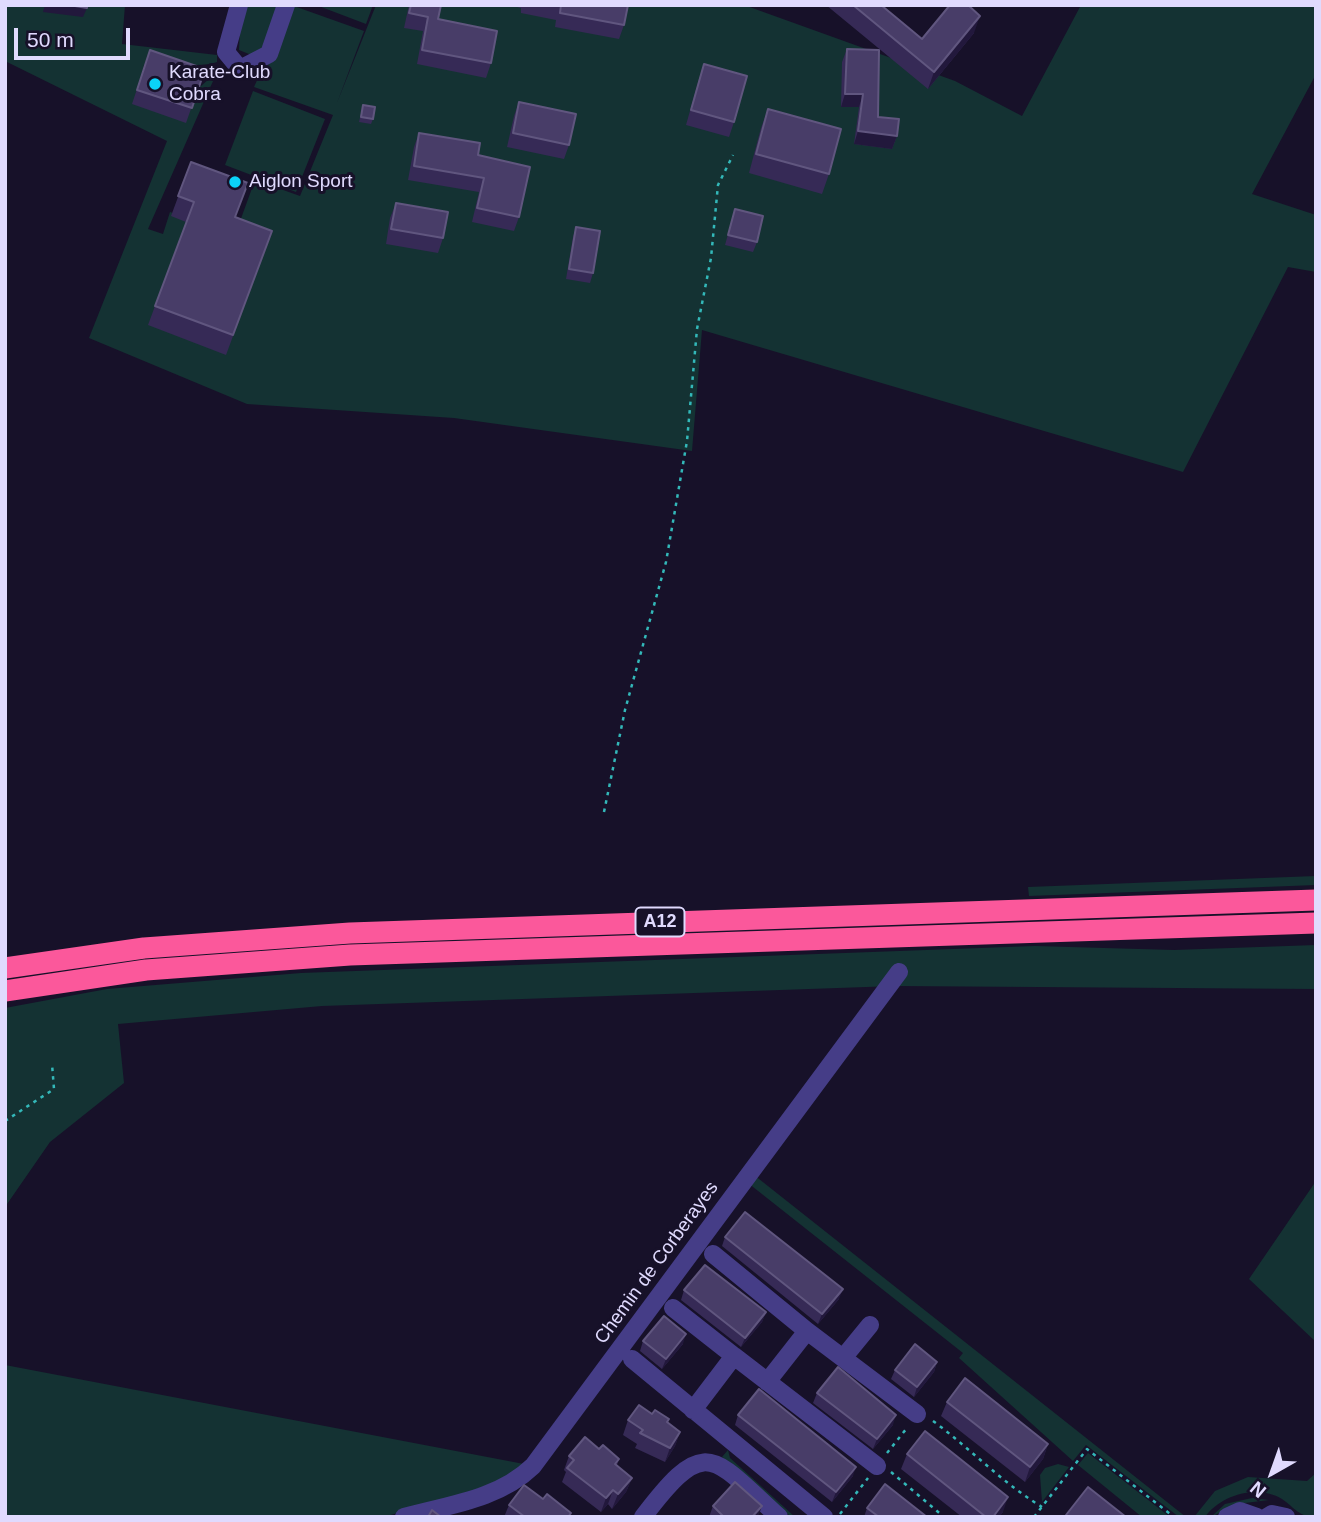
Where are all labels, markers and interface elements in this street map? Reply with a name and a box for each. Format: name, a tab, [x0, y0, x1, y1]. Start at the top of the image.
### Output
scale bar	[18, 14, 133, 58]
text: 50 m	[27, 28, 74, 51]
place label: Karate-Club Cobra	[169, 62, 270, 106]
marker: Karate-Club Cobra	[147, 76, 163, 92]
place label: Aiglon Sport	[249, 171, 353, 193]
marker: Aiglon Sport	[227, 174, 243, 190]
road number: A12	[636, 908, 684, 937]
street label: Chemin de Corberayes	[590, 1177, 724, 1349]
north arrow	[1237, 1438, 1307, 1508]
text: N	[1246, 1477, 1270, 1502]

